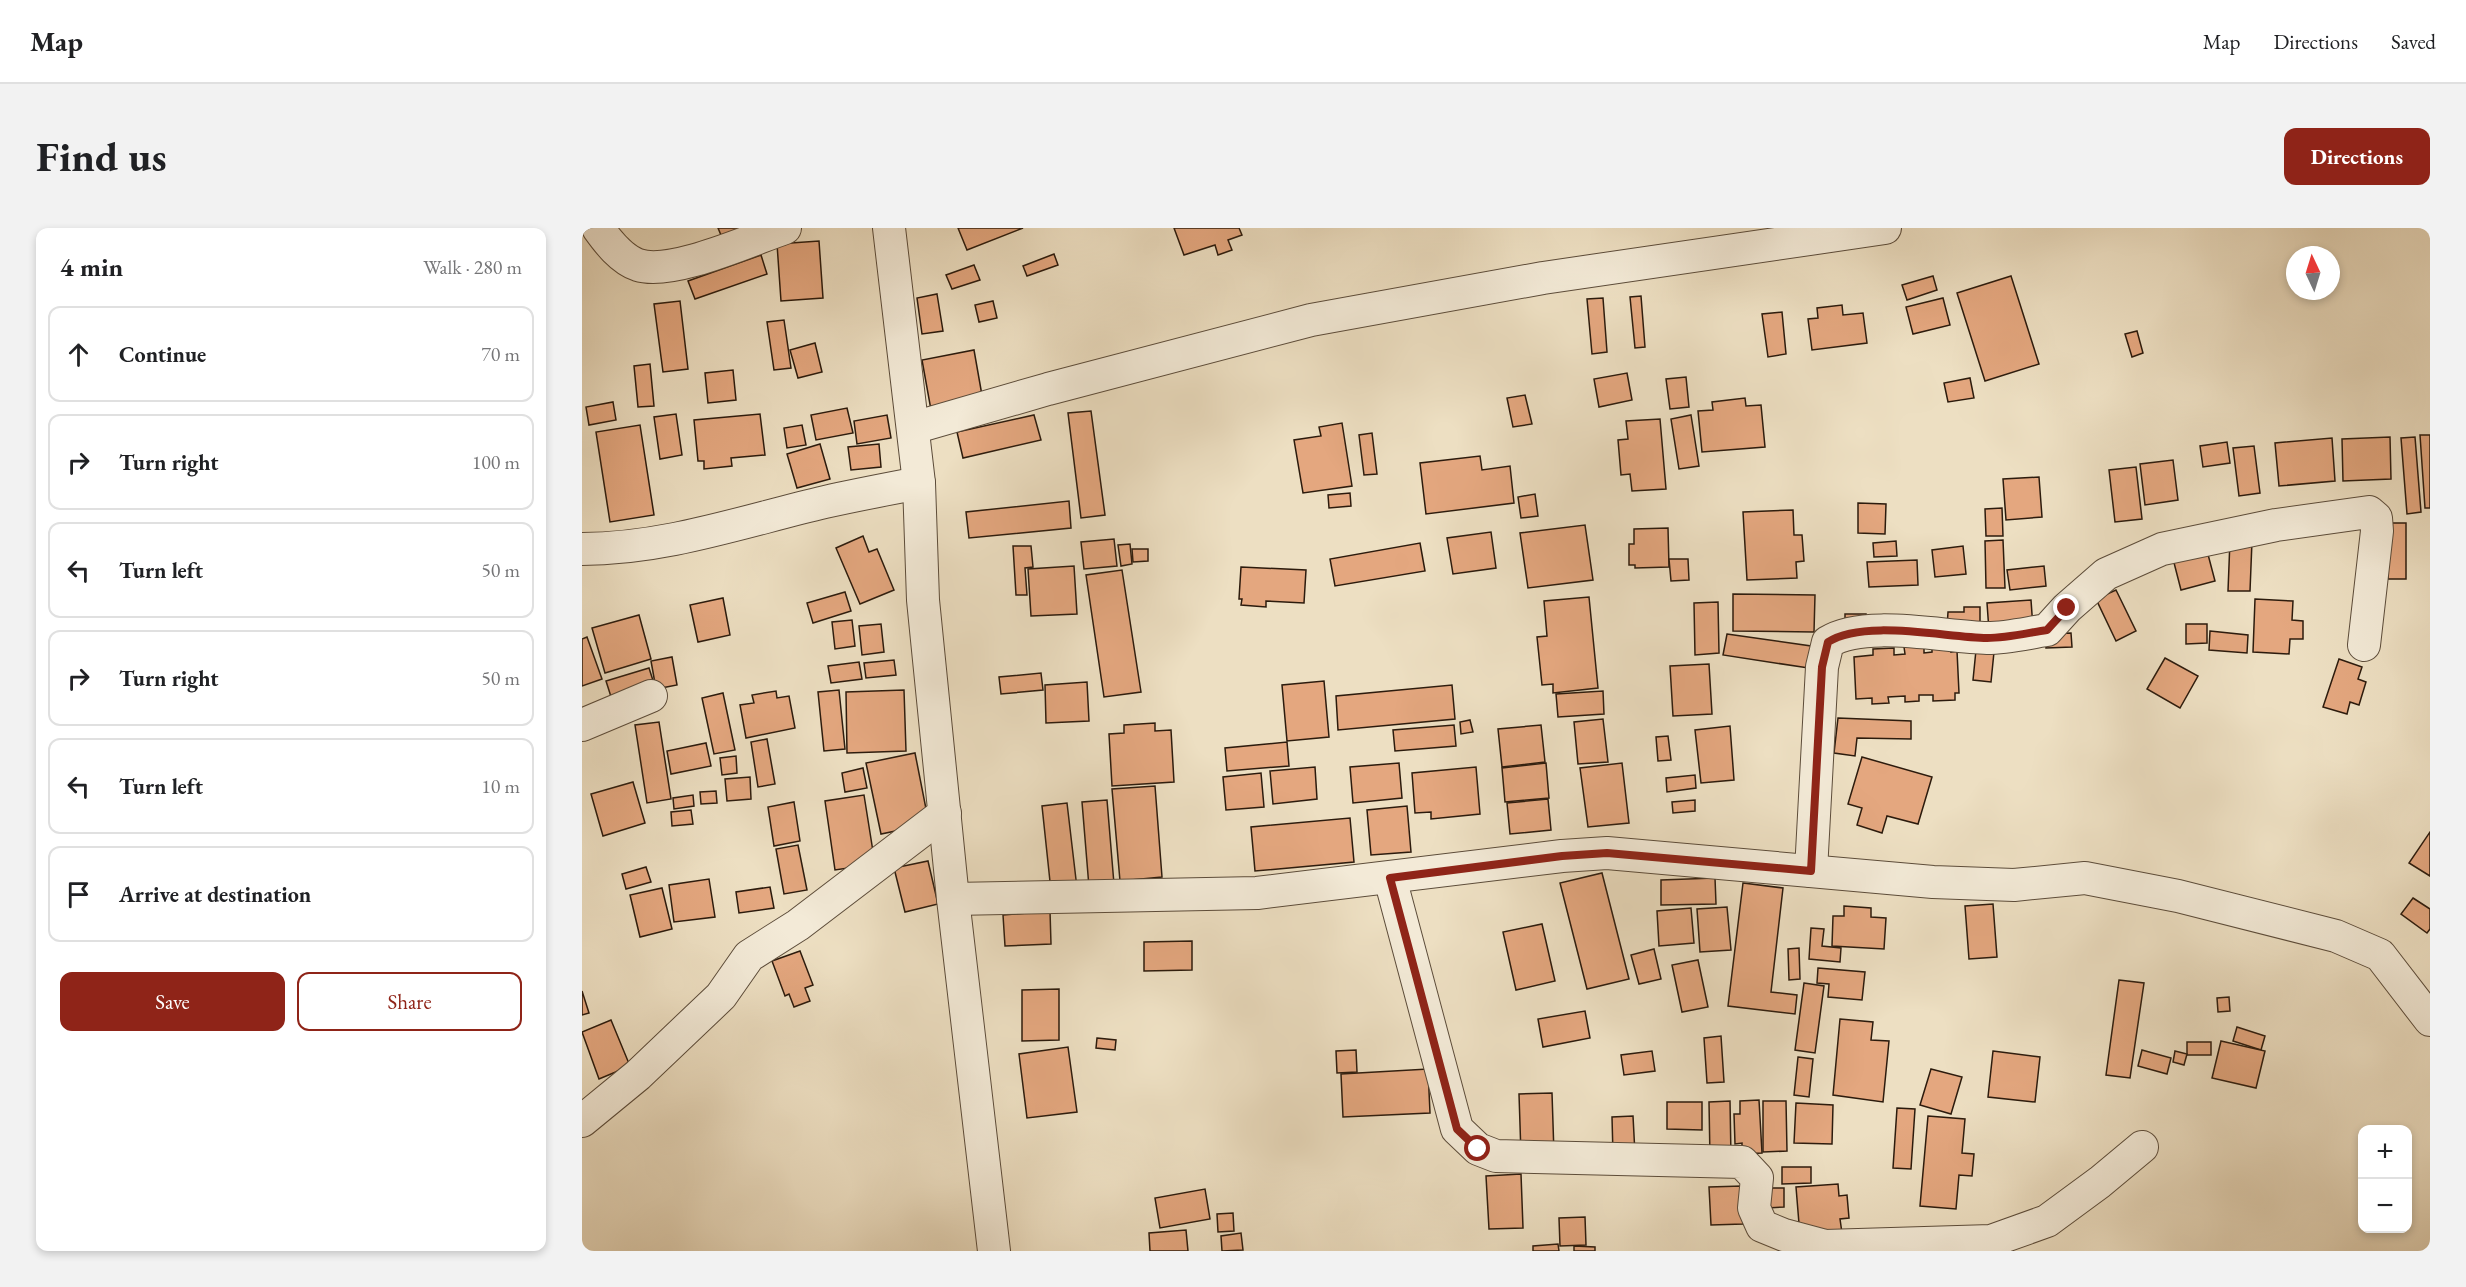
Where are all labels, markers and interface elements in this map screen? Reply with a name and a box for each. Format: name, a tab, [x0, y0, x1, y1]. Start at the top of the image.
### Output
text: Map	[30, 23, 83, 59]
text: Map	[2203, 28, 2240, 55]
text: Directions	[2273, 28, 2358, 55]
text: Saved	[2391, 28, 2436, 55]
button: Directions	[2284, 128, 2430, 185]
text: Find us	[36, 129, 167, 184]
north arrow	[2286, 246, 2340, 300]
text: 4 min	[60, 250, 123, 284]
text: Walk · 280 m	[423, 254, 522, 280]
icon: ahead	[62, 338, 95, 371]
text: Continue	[119, 340, 206, 369]
text: 70 m	[481, 341, 520, 367]
icon: right	[62, 446, 95, 479]
text: Turn right	[119, 448, 218, 477]
text: 100 m	[472, 449, 520, 475]
icon: left	[62, 554, 95, 587]
text: Turn left	[119, 556, 203, 585]
text: 50 m	[481, 557, 520, 583]
route end	[2053, 594, 2079, 620]
icon: right	[62, 662, 95, 695]
text: Turn right	[119, 664, 218, 693]
text: 50 m	[481, 665, 520, 691]
icon: left	[62, 770, 95, 803]
text: Turn left	[119, 772, 203, 801]
text: 10 m	[481, 773, 520, 799]
icon: arrive	[62, 878, 95, 911]
text: Arrive at destination	[119, 880, 311, 909]
button: Save	[60, 972, 285, 1031]
button: Share	[297, 972, 522, 1031]
map controls	[2358, 1125, 2412, 1233]
button: +	[2358, 1125, 2412, 1179]
route start	[1464, 1135, 1490, 1161]
button: −	[2358, 1179, 2412, 1233]

